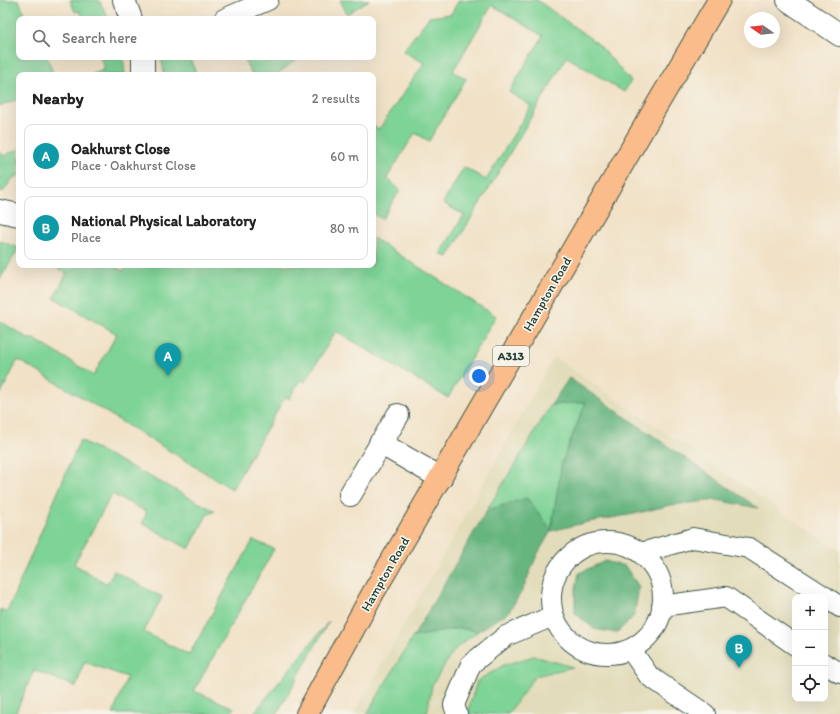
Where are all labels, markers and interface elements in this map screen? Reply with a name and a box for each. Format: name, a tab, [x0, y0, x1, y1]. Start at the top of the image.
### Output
north arrow	[744, 12, 780, 48]
search box	[16, 16, 376, 60]
icon: search	[30, 27, 52, 49]
text: Search here	[62, 29, 137, 47]
text: Nearby	[32, 88, 84, 108]
text: 2 results	[312, 91, 360, 106]
text: Oakhurst Close	[71, 140, 170, 158]
text: A	[42, 149, 50, 164]
text: 60 m	[330, 149, 359, 164]
text: Place · Oakhurst Close	[71, 158, 196, 173]
text: National Physical Laboratory	[71, 212, 256, 230]
text: B	[42, 221, 50, 236]
text: 80 m	[330, 221, 359, 236]
text: Place	[71, 230, 101, 245]
street label: Hampton Road	[520, 254, 574, 334]
pin: A	[155, 343, 181, 376]
road number: A313	[493, 346, 529, 366]
your location	[469, 366, 489, 386]
street label: Hampton Road	[358, 534, 412, 614]
map controls	[792, 594, 828, 702]
button: +	[792, 594, 828, 630]
button: −	[792, 630, 828, 666]
pin: B	[726, 635, 752, 668]
button: locate	[792, 666, 828, 702]

